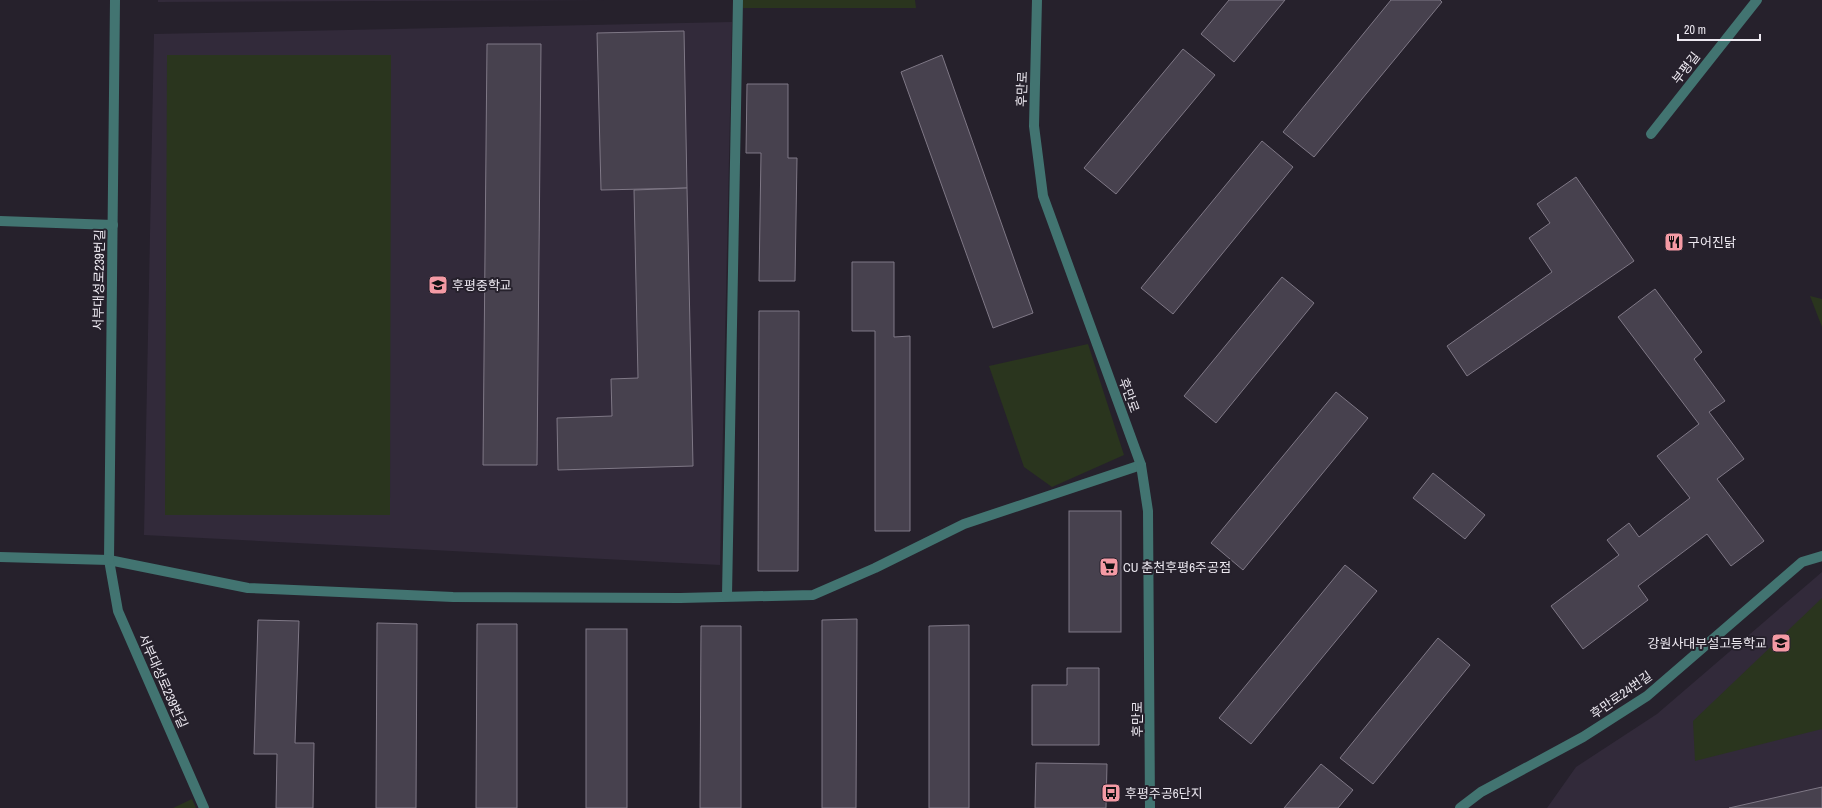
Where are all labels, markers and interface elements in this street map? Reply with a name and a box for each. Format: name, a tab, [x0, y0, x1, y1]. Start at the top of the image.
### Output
scale bar	[1678, 16, 1760, 42]
text: 20 m	[1684, 22, 1706, 38]
street label: 부평길	[1668, 49, 1704, 87]
street label: 후만로	[1013, 71, 1031, 107]
street label: 서부대성로239번길	[90, 229, 108, 331]
restaurant icon: 구어진닭	[1663, 231, 1685, 253]
place label: 구어진닭	[1688, 234, 1736, 251]
school or university icon: 후평중학교	[427, 274, 449, 296]
place label: 후평중학교	[452, 277, 512, 294]
street label: 후만로	[1115, 375, 1143, 415]
supermarket icon: CU 춘천후평6주공점	[1098, 556, 1120, 578]
place label: CU 춘천후평6주공점	[1123, 559, 1231, 576]
street label: 서부대성로239번길	[135, 631, 191, 731]
school or university icon: 강원사대부설고등학교	[1770, 632, 1792, 654]
place label: 강원사대부설고등학교	[1647, 635, 1767, 652]
street label: 후만로24번길	[1587, 667, 1655, 723]
street label: 후만로	[1129, 701, 1146, 737]
bus stop icon: 후평주공6단지	[1100, 782, 1122, 804]
place label: 후평주공6단지	[1125, 785, 1203, 802]

